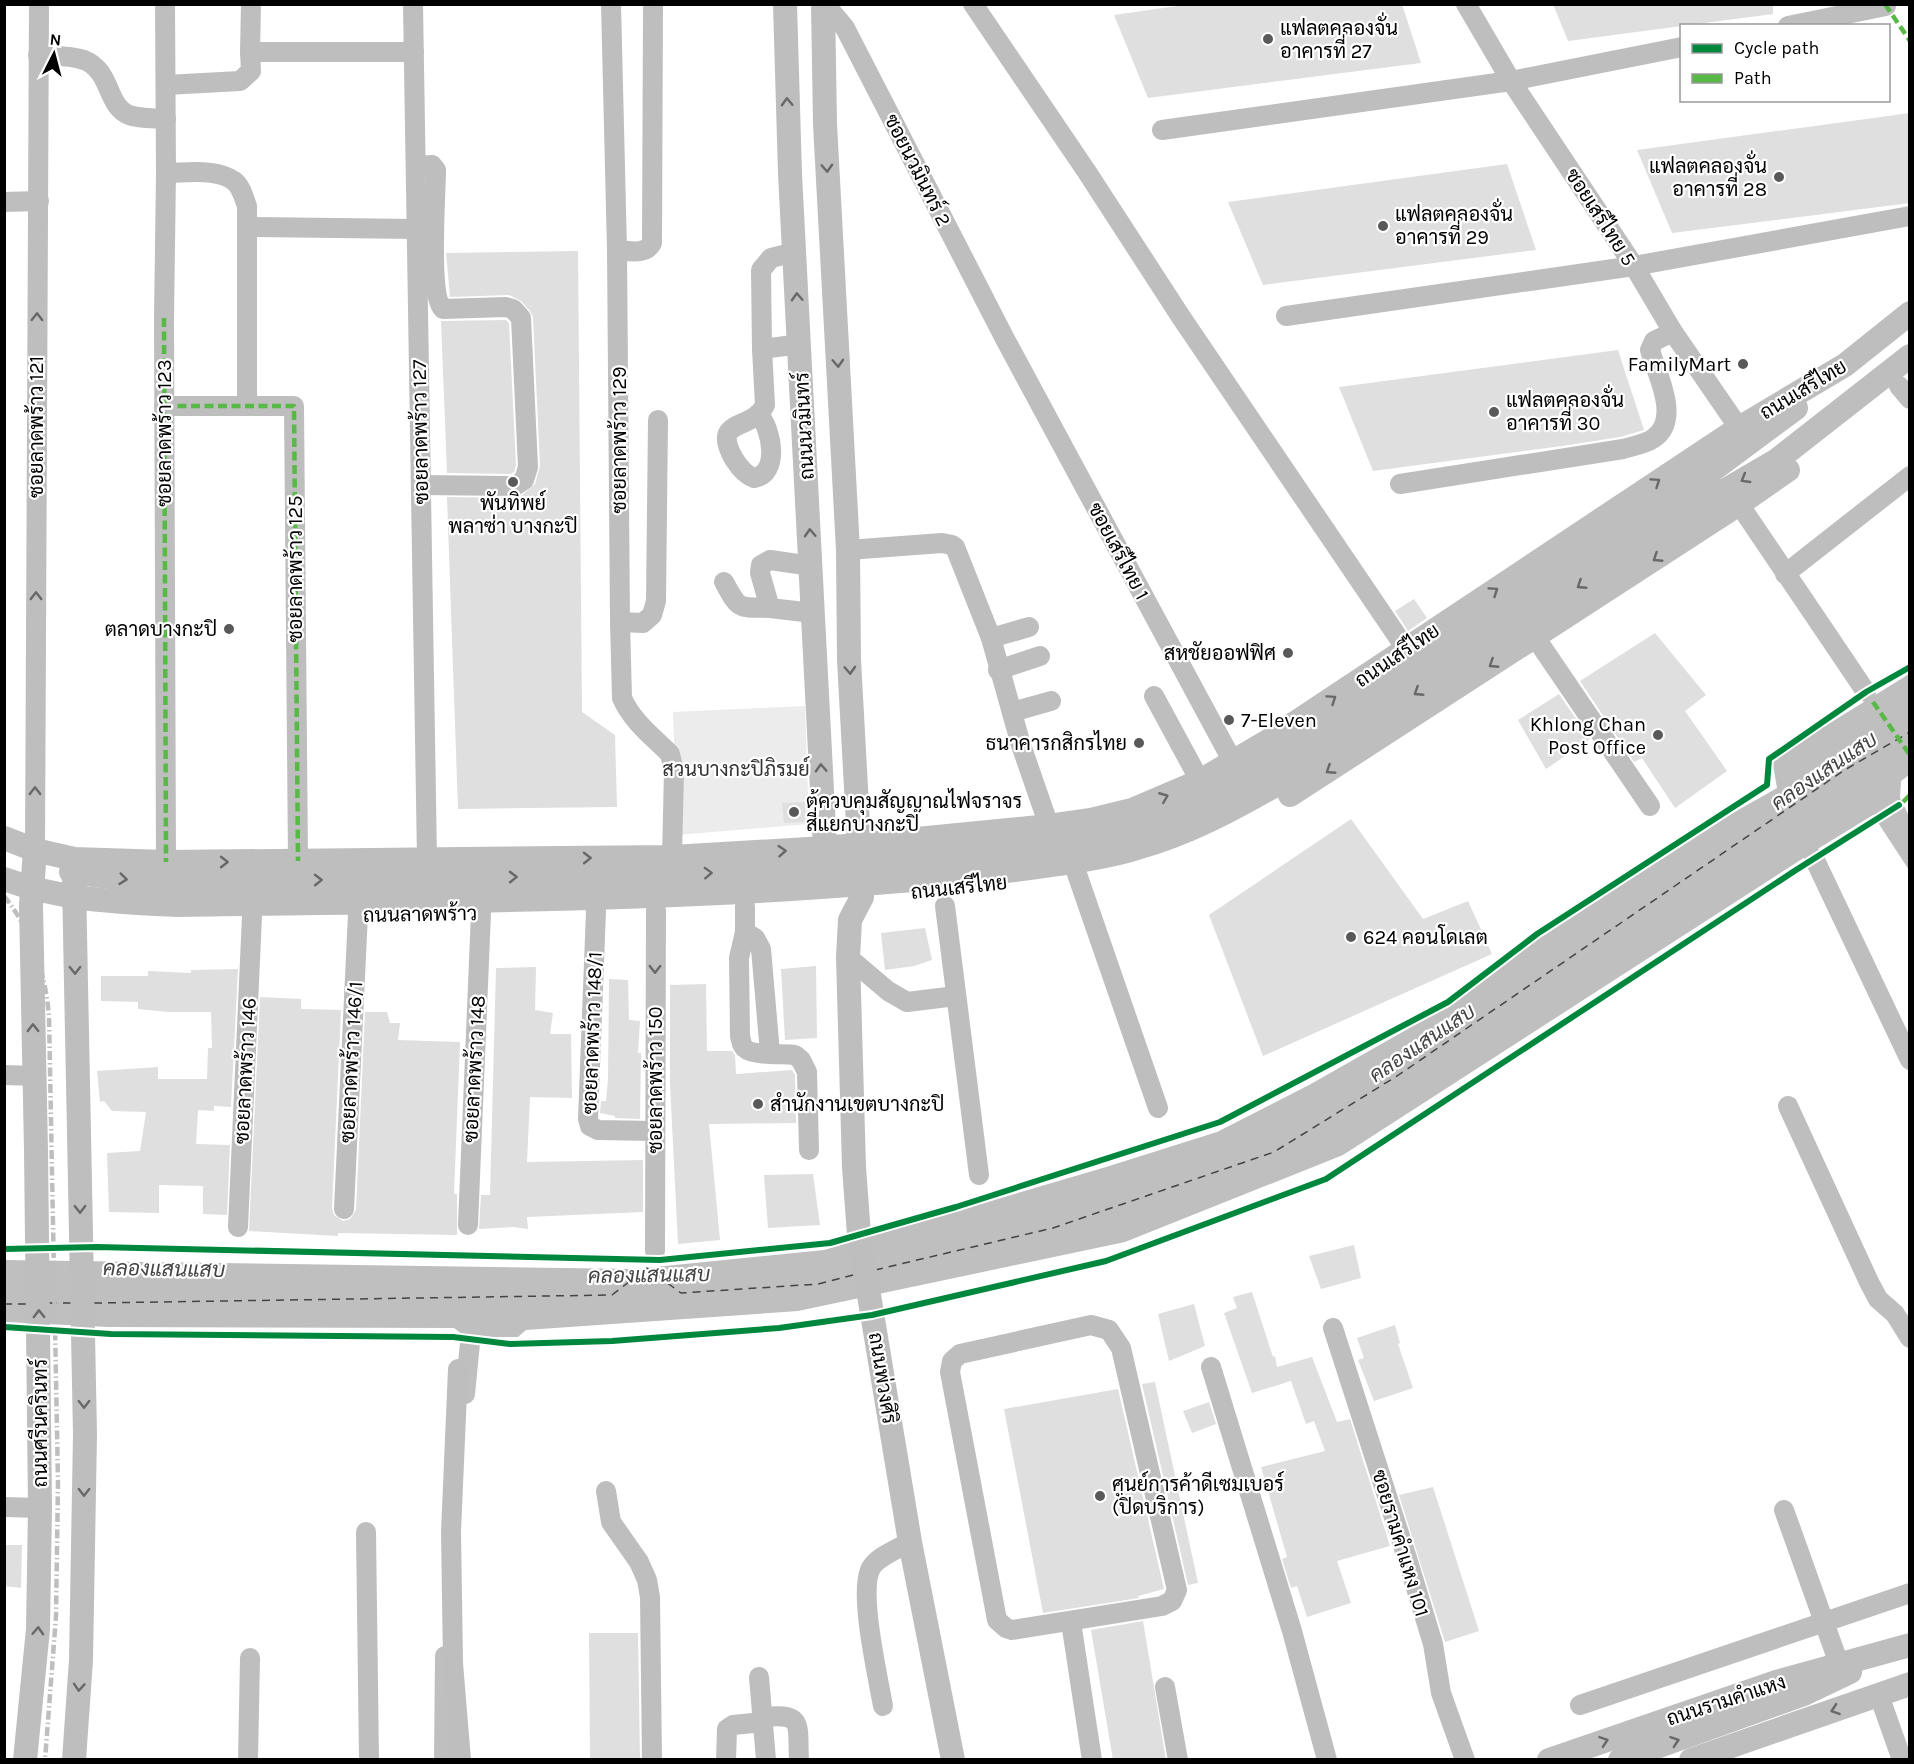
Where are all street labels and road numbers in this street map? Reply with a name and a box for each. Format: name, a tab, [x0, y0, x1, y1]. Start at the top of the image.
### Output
street label: ซอยนวมินทร์ 2	[879, 109, 958, 230]
street label: ซอยเสรีไทย 5	[1561, 163, 1642, 270]
street label: ถนนเสรีไทย	[1755, 353, 1851, 424]
street label: ซอยลาดพร้าว 121	[24, 356, 48, 498]
street label: ซอยลาดพร้าว 123	[152, 359, 176, 507]
street label: ซอยลาดพร้าว 127	[407, 359, 433, 505]
street label: ซอยลาดพร้าว 129	[607, 366, 631, 514]
street label: ถนนนวมินทร์	[787, 371, 819, 481]
street label: ซอยลาดพร้าว 125	[283, 496, 307, 642]
street label: ซอยเสรีไทย 1	[1083, 498, 1156, 604]
street label: ถนนเสรีไทย	[1350, 617, 1444, 692]
street label: ถนนเสรีไทย	[909, 869, 1008, 904]
street label: ถนนลาดพร้าว	[363, 901, 477, 927]
street label: ซอยลาดพร้าว 148/1	[577, 951, 607, 1115]
street label: ซอยลาดพร้าว 146/1	[335, 981, 367, 1143]
street label: ซอยลาดพร้าว 148	[458, 995, 490, 1143]
street label: ซอยลาดพร้าว 146	[229, 997, 261, 1145]
street label: ซอยลาดพร้าว 150	[643, 1006, 667, 1154]
street label: ถนนพ่วงศิริ	[864, 1330, 902, 1426]
street label: ถนนศรีนครินทร์	[26, 1359, 52, 1487]
street label: ซอยรามคำแหง 101	[1367, 1467, 1435, 1619]
street label: ถนนรามคำแหง	[1663, 1669, 1789, 1731]

